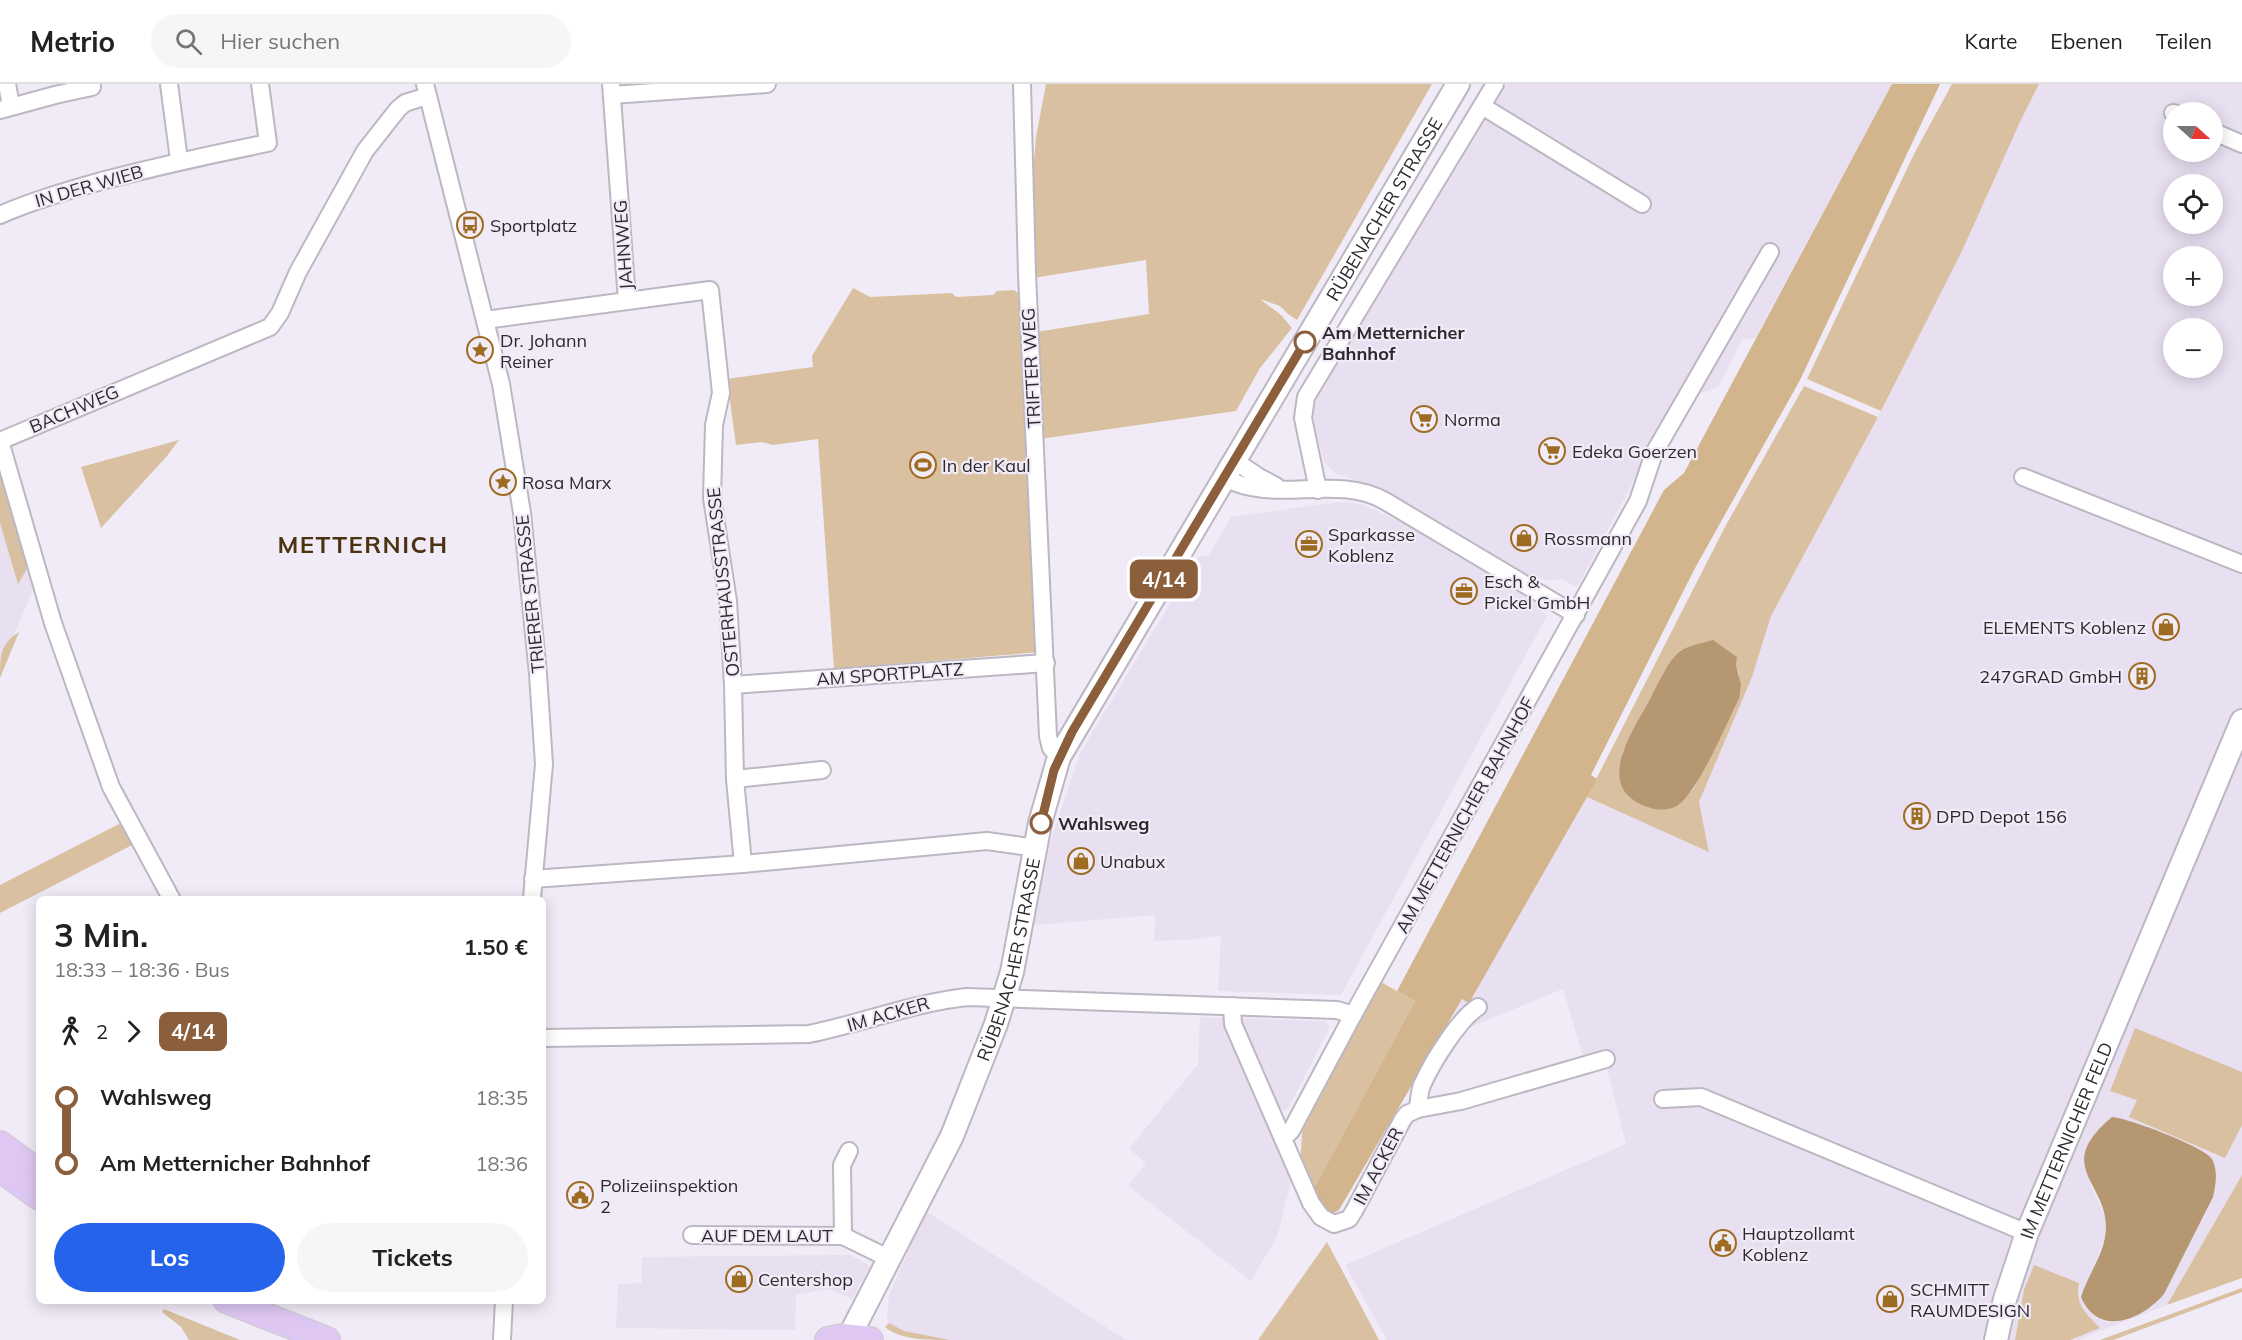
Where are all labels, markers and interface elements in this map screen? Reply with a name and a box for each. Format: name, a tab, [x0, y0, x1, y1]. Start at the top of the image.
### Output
search box	[151, 14, 571, 68]
text: Metrio	[30, 24, 115, 59]
icon: search	[172, 25, 205, 58]
text: Hier suchen	[220, 27, 340, 55]
text: Karte	[1965, 28, 2017, 54]
text: Ebenen	[2050, 28, 2123, 54]
text: Teilen	[2156, 28, 2212, 54]
north arrow	[2163, 102, 2223, 162]
map controls	[2163, 102, 2223, 378]
street label: RÜBENACHER STRASSE	[1321, 113, 1447, 305]
street label: IN DER WIEB	[32, 160, 146, 212]
button: locate	[2163, 174, 2223, 234]
street label: JAHNWEG	[608, 199, 638, 291]
bus stop icon: Sportplatz	[455, 210, 485, 240]
place label: Sportplatz	[490, 214, 577, 237]
button: +	[2163, 246, 2223, 306]
street label: TRIFTER WEG	[1016, 307, 1046, 429]
button: −	[2163, 318, 2223, 378]
place label: Am Metternicher Bahnhof	[1322, 321, 1465, 365]
place label: Dr. Johann Reiner	[500, 329, 587, 373]
marker: Am Metternicher Bahnhof	[1294, 331, 1316, 353]
place icon: Dr. Johann Reiner	[465, 335, 495, 365]
street label: BACHWEG	[26, 380, 122, 438]
supermarket icon: Norma	[1409, 404, 1439, 434]
place label: Norma	[1444, 408, 1501, 431]
supermarket icon: Edeka Goerzen	[1537, 436, 1567, 466]
place label: Edeka Goerzen	[1572, 440, 1697, 463]
sports icon: In der Kaul	[908, 450, 938, 480]
place label: In der Kaul	[942, 454, 1031, 477]
place icon: Rosa Marx	[488, 467, 518, 497]
place label: Rosa Marx	[522, 471, 612, 494]
street label: OSTERHAUSSTRASSE	[702, 486, 744, 678]
street label: TRIERER STRASSE	[510, 514, 550, 674]
place label: Sparkasse Koblenz	[1328, 523, 1415, 567]
shop icon: Rossmann	[1509, 523, 1539, 553]
place label: Rossmann	[1544, 527, 1632, 550]
district label: METTERNICH	[277, 529, 449, 559]
office icon: Sparkasse Koblenz	[1294, 529, 1324, 559]
line badge: 4/14	[1122, 560, 1206, 598]
text: 4/14	[1142, 566, 1186, 592]
place label: Esch & Pickel GmbH	[1484, 570, 1590, 614]
office icon: Esch & Pickel GmbH	[1449, 576, 1479, 606]
shop icon: ELEMENTS Koblenz	[2151, 612, 2181, 642]
place label: ELEMENTS Koblenz	[1983, 616, 2146, 639]
street label: AM SPORTPLATZ	[816, 657, 965, 691]
building icon: 247GRAD GmbH	[2127, 661, 2157, 691]
place label: 247GRAD GmbH	[1979, 665, 2122, 688]
street label: AM METTERNICHER BAHNHOF	[1390, 693, 1540, 937]
building icon: DPD Depot 156	[1902, 801, 1932, 831]
place label: DPD Depot 156	[1936, 805, 2067, 828]
marker: Wahlsweg	[1030, 812, 1052, 834]
place label: Wahlsweg	[1058, 812, 1149, 835]
shop icon: Unabux	[1066, 846, 1096, 876]
place label: Unabux	[1100, 850, 1166, 873]
street label: RÜBENACHER STRASSE	[971, 856, 1045, 1064]
text: 3 Min.	[54, 914, 148, 955]
text: 1.50 €	[464, 933, 528, 961]
text: 18:33 – 18:36 · Bus	[54, 957, 230, 982]
street label: IM ACKER	[844, 991, 932, 1037]
icon: walk	[54, 1015, 87, 1048]
icon: forward	[117, 1015, 150, 1048]
text: 4/14	[171, 1018, 215, 1044]
text: 2	[96, 1019, 108, 1044]
street label: IM METTERNICHER FELD	[2014, 1038, 2117, 1242]
text: Wahlsweg	[100, 1083, 212, 1111]
text: 18:35	[475, 1085, 528, 1110]
street label: IM ACKER	[1348, 1123, 1408, 1209]
text: Am Metternicher Bahnhof	[100, 1149, 370, 1177]
text: 18:36	[475, 1151, 528, 1176]
place label: Polizeiinspektion 2	[600, 1174, 738, 1218]
public building icon: Polizeiinspektion 2	[565, 1180, 595, 1210]
place label: Hauptzollamt Koblenz	[1742, 1222, 1855, 1266]
button: Los	[54, 1223, 285, 1292]
button: Tickets	[297, 1223, 528, 1292]
street label: AUF DEM LAUT	[701, 1224, 833, 1247]
public building icon: Hauptzollamt Koblenz	[1708, 1228, 1738, 1258]
shop icon: Centershop	[724, 1264, 754, 1294]
place label: Centershop	[758, 1268, 853, 1291]
place label: SCHMITT RAUMDESIGN	[1910, 1278, 2030, 1322]
shop icon: SCHMITT RAUMDESIGN	[1875, 1284, 1905, 1314]

